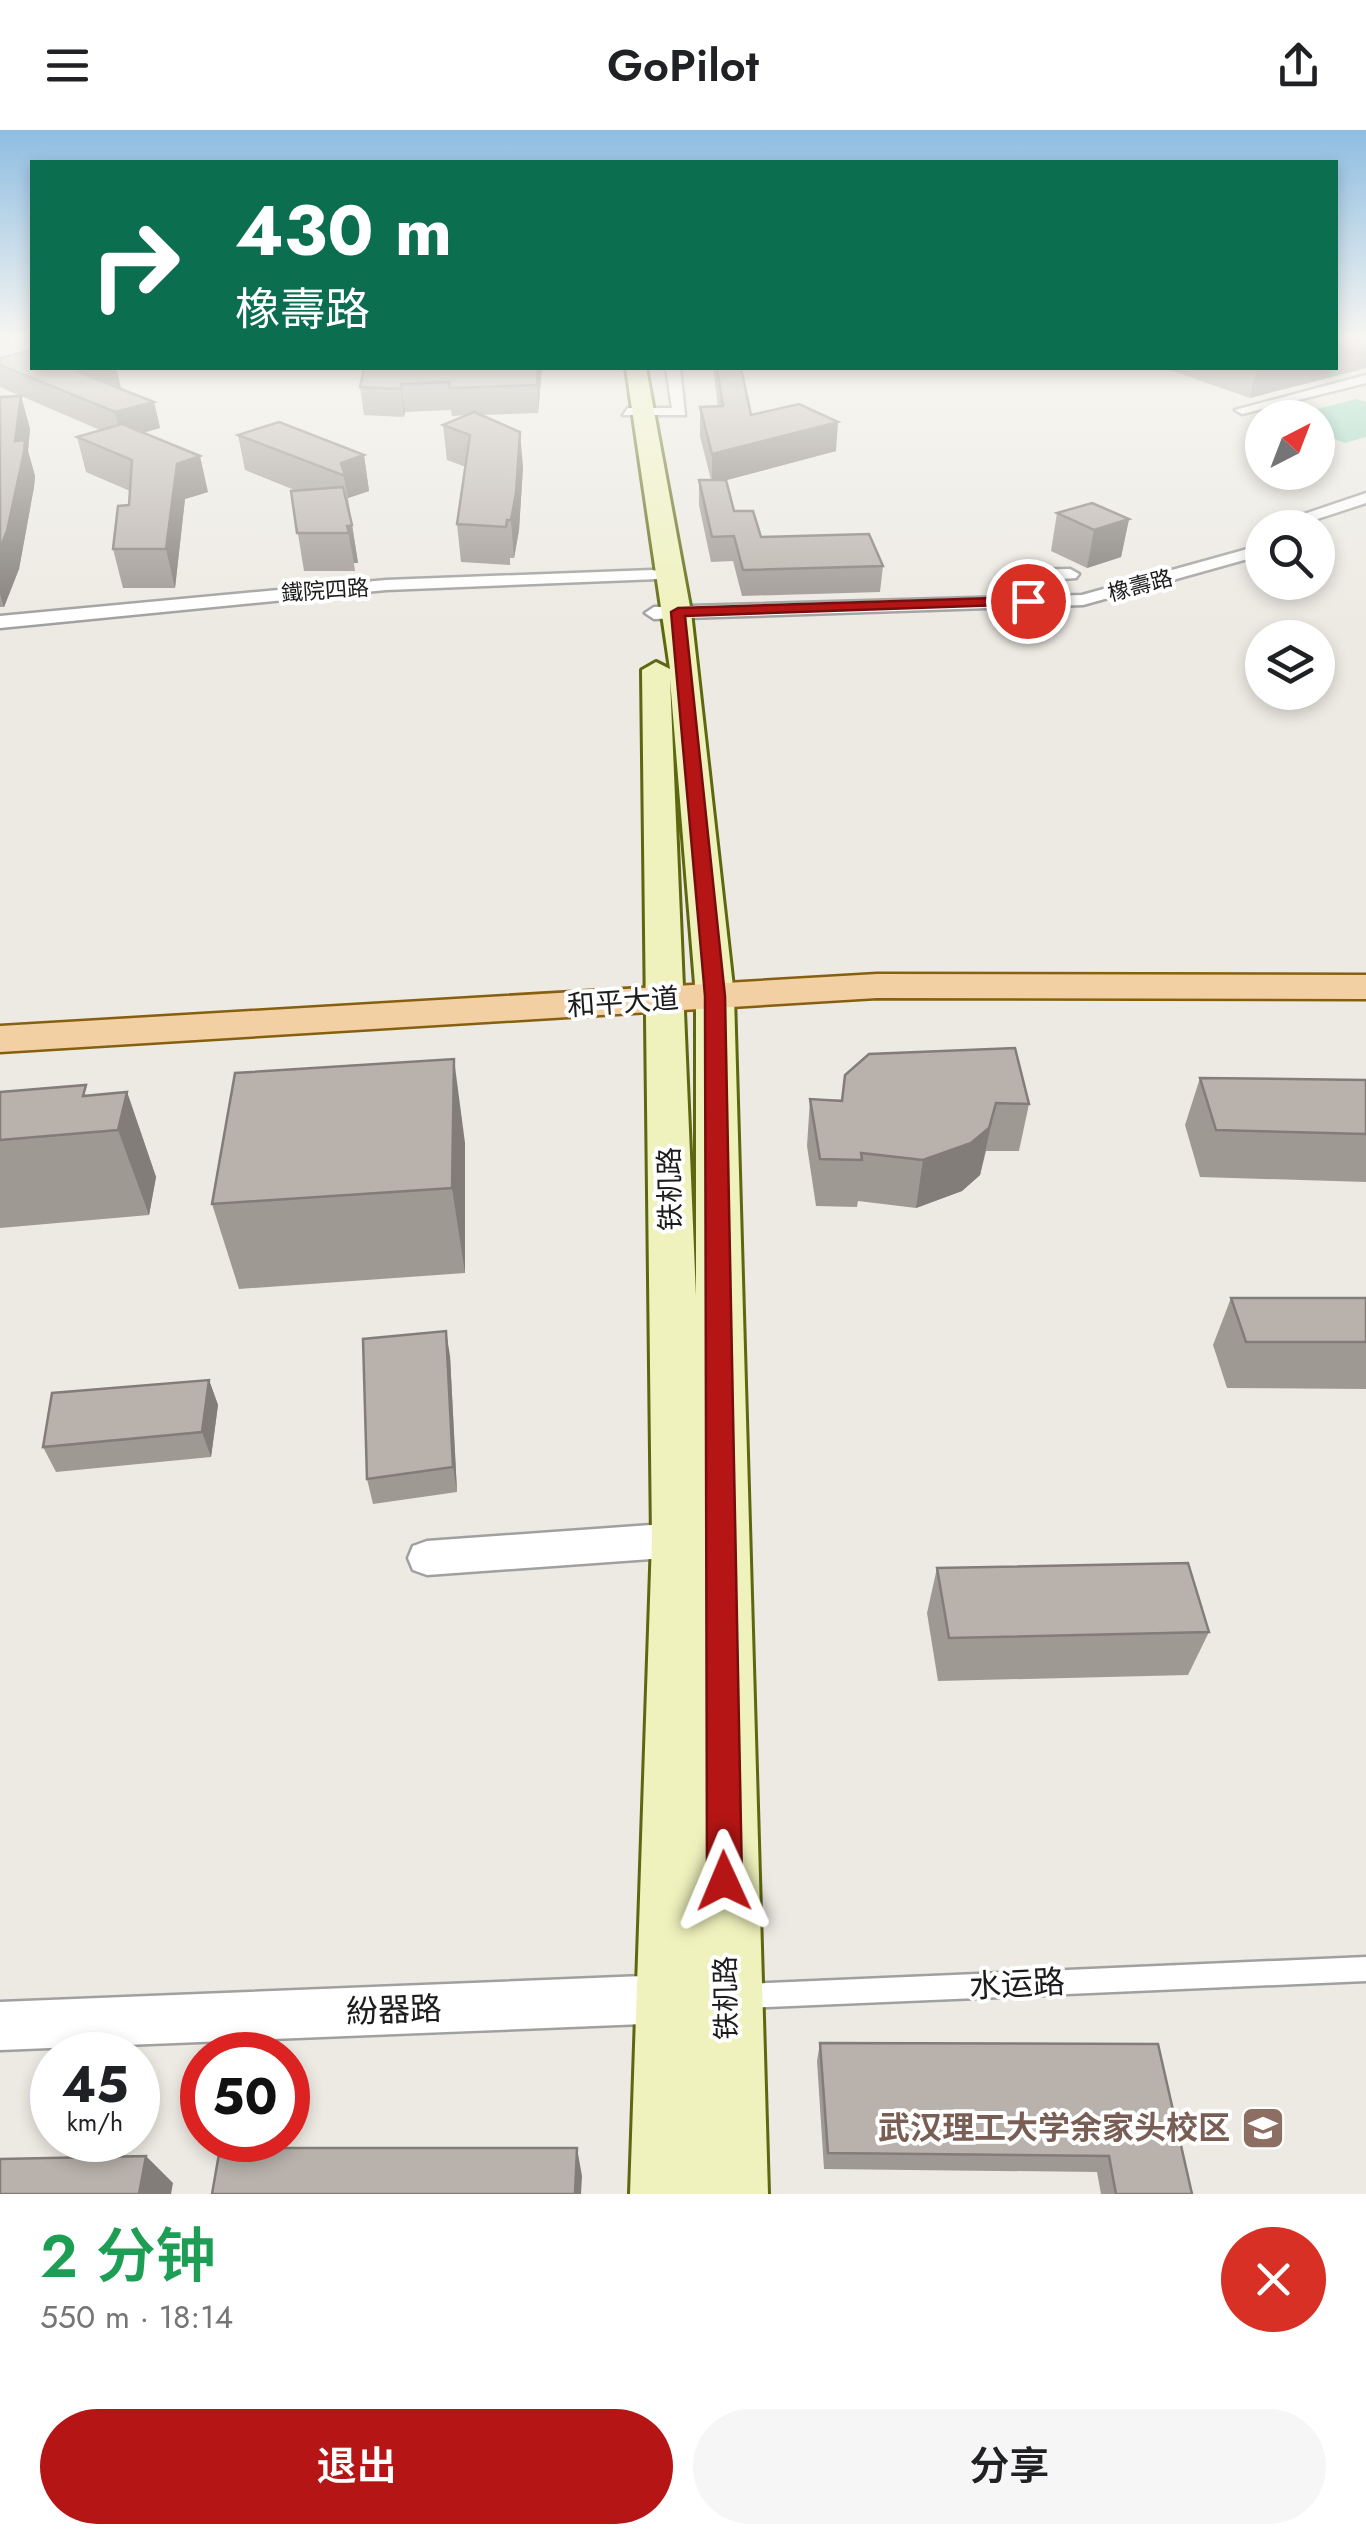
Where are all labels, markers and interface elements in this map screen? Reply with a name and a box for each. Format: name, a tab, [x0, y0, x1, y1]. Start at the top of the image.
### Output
text: GoPilot	[607, 33, 759, 98]
icon: menu	[40, 38, 95, 93]
icon: share	[1271, 38, 1326, 93]
text: 430 m	[235, 180, 452, 281]
icon: right	[70, 200, 200, 330]
text: 橡壽路	[235, 277, 370, 342]
north arrow	[1245, 400, 1335, 490]
map controls	[1245, 400, 1335, 710]
button: search	[1245, 510, 1335, 600]
pin	[986, 559, 1071, 644]
street label: 橡壽路	[1104, 561, 1176, 609]
street label: 鐵院四路	[280, 571, 370, 609]
icon: arrive	[1001, 574, 1056, 629]
button: layers	[1245, 620, 1335, 710]
street label: 和平大道	[566, 978, 680, 1026]
street label: 铁机路	[649, 1147, 691, 1231]
position arrow	[672, 1829, 776, 1933]
street label: 铁机路	[705, 1956, 747, 2040]
street label: 水运路	[968, 1959, 1066, 2009]
street label: 紛器路	[345, 1985, 443, 2035]
speed limit sign: 50	[180, 2032, 310, 2162]
text: 45	[61, 2048, 129, 2121]
text: km/h	[67, 2104, 123, 2140]
place label: 武汉理工大学余家头校区	[878, 2105, 1230, 2151]
school or university icon: 武汉理工大学余家头校区	[1240, 2105, 1286, 2151]
text: 2 分钟	[40, 2213, 216, 2300]
button: close	[1221, 2227, 1326, 2332]
text: 550 m · 18:14	[40, 2294, 233, 2340]
button: 退出	[40, 2409, 673, 2524]
button: 分享	[693, 2409, 1326, 2524]

